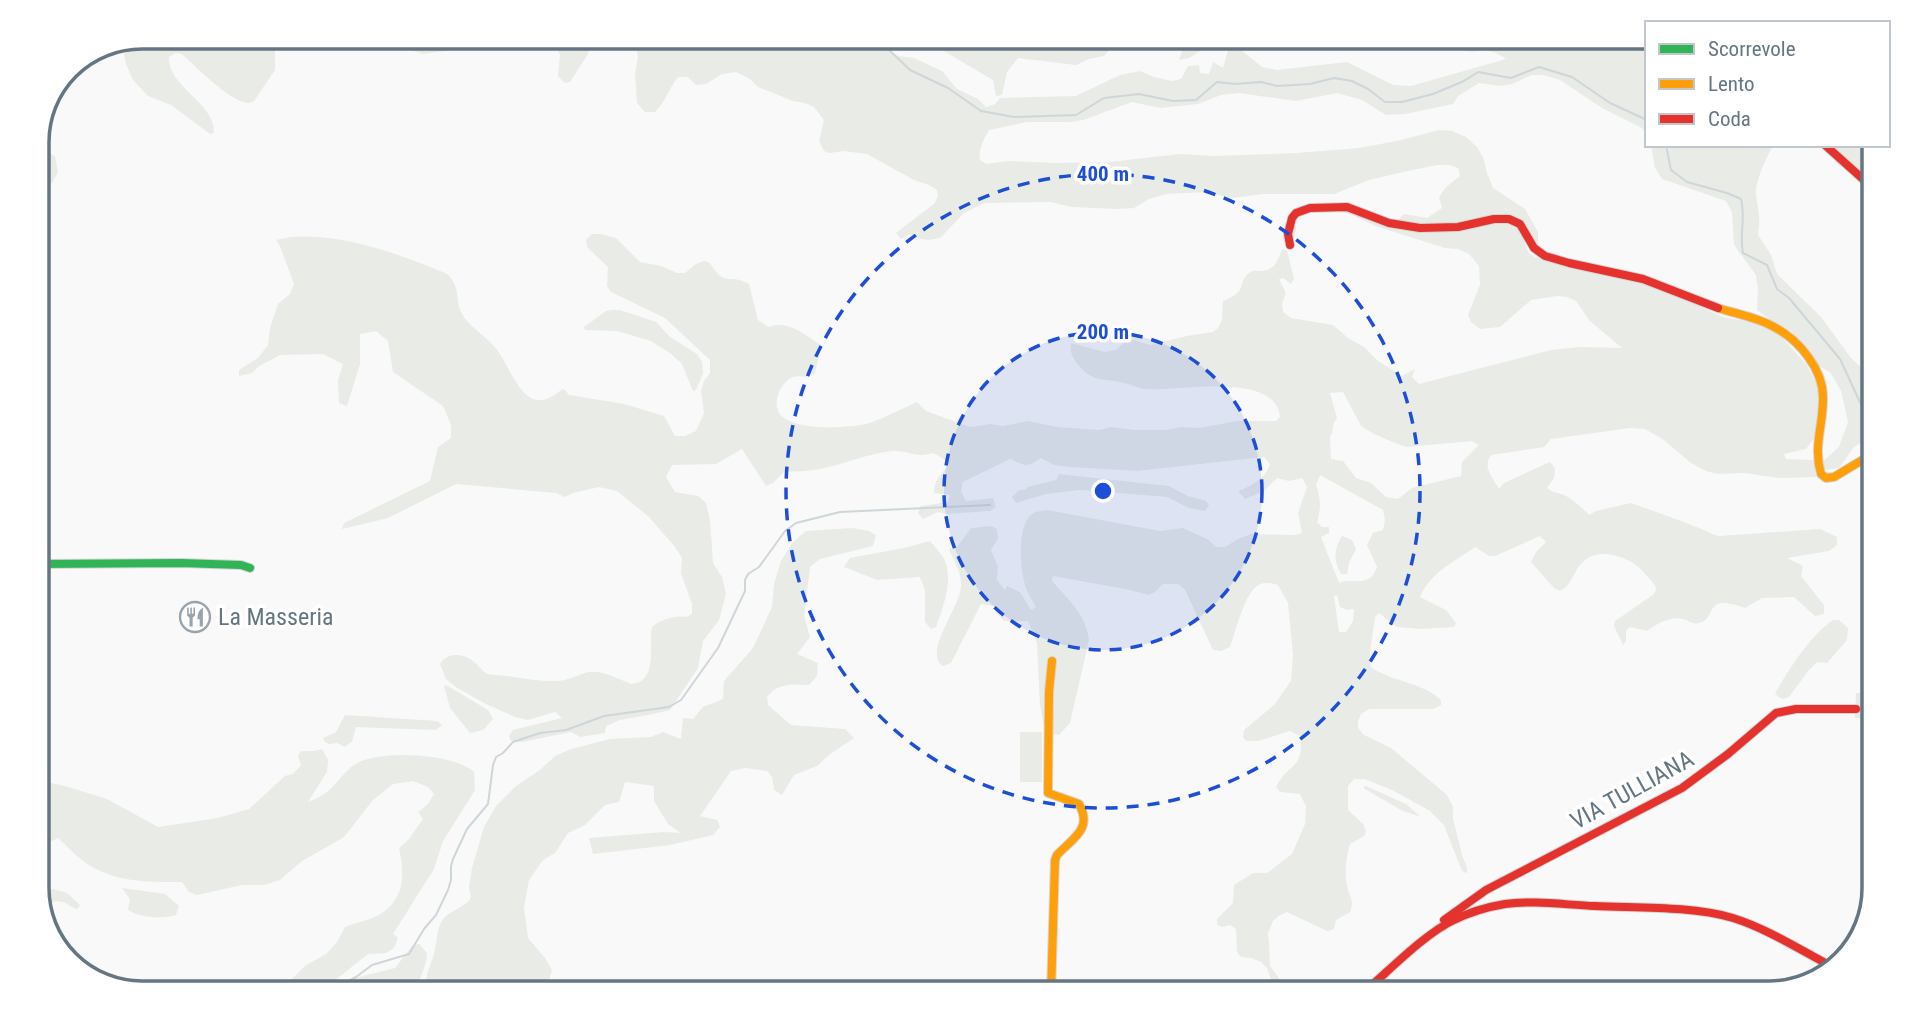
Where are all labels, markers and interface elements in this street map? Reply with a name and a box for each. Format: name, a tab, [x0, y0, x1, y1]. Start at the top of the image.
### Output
legend	[1645, 21, 1890, 147]
text: Scorrevole	[1708, 37, 1796, 61]
text: Lento	[1708, 72, 1755, 96]
text: Coda	[1708, 107, 1751, 131]
text: 400 m	[1077, 162, 1129, 186]
text: 200 m	[1077, 320, 1129, 344]
centre of rings	[1091, 479, 1115, 503]
restaurant icon: La Masseria	[178, 600, 212, 634]
place label: La Masseria	[218, 603, 334, 631]
street label: VIA TULLIANA	[1566, 745, 1699, 835]

